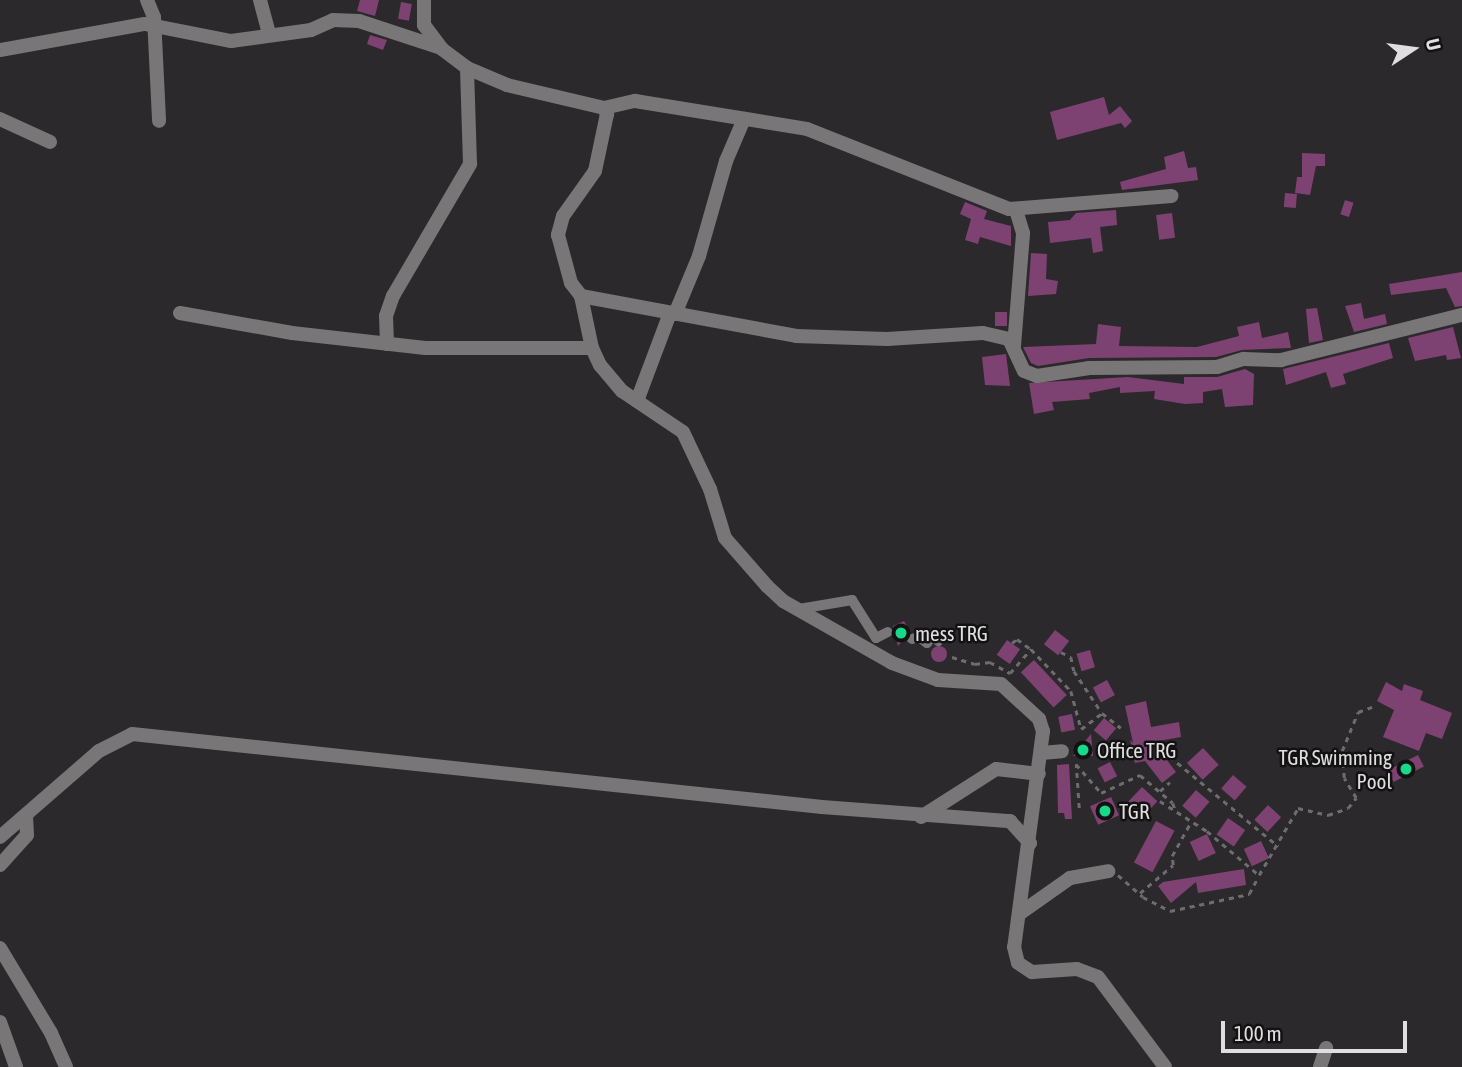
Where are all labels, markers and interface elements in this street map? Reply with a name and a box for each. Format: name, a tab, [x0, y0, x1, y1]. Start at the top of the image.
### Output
north arrow	[1378, 14, 1448, 84]
text: U	[1421, 36, 1445, 52]
place label: mess TRG	[915, 620, 988, 646]
marker: mess TRG	[893, 625, 909, 641]
place label: Office TRG	[1097, 737, 1176, 763]
marker: Office TRG	[1075, 742, 1091, 758]
place label: TGR Swimming Pool	[1278, 744, 1392, 794]
marker: TGR Swimming Pool	[1398, 761, 1414, 777]
place label: TGR	[1119, 798, 1149, 824]
marker: TGR	[1097, 803, 1113, 819]
scale bar	[1224, 1007, 1410, 1052]
text: 100 m	[1234, 1021, 1282, 1045]

